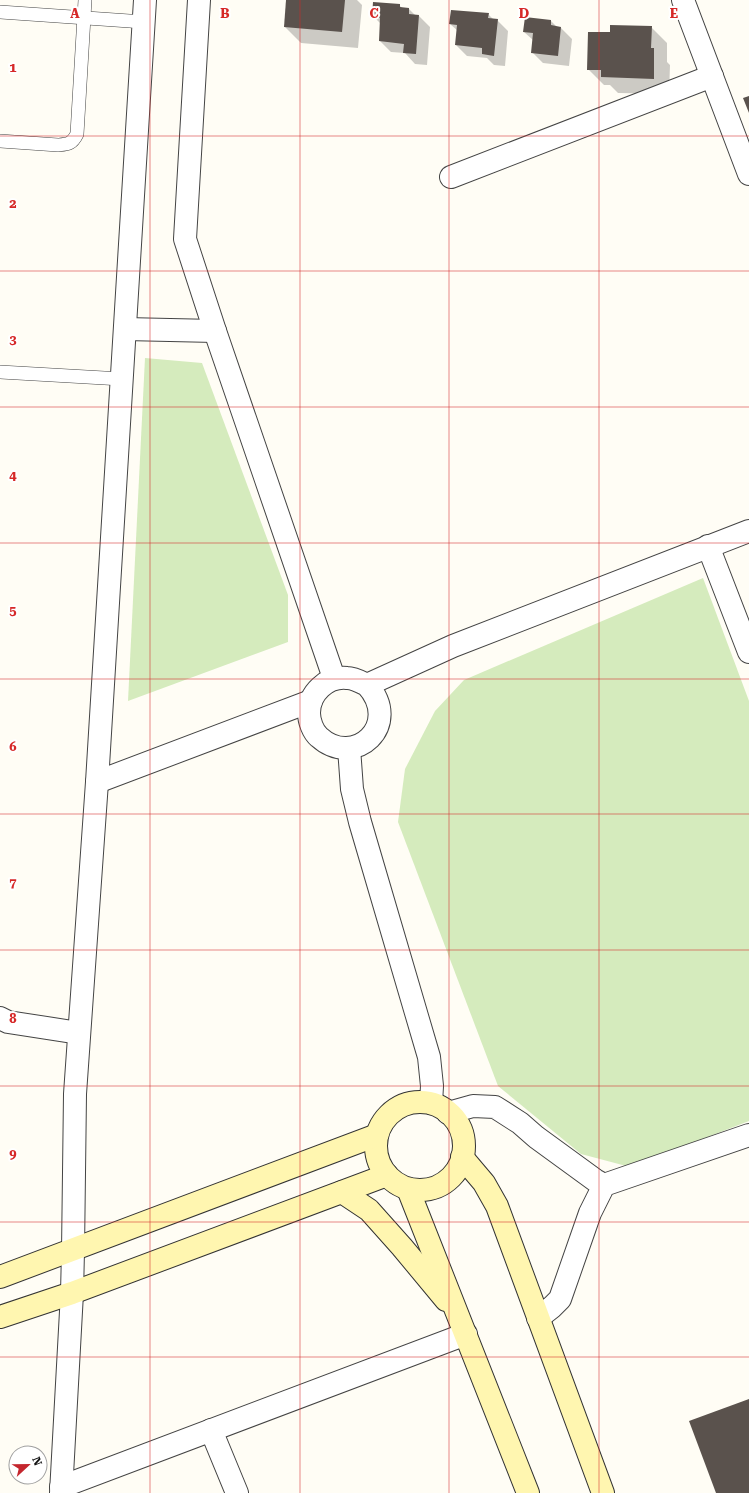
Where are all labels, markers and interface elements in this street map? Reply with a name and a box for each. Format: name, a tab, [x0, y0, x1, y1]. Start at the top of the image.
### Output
text: A	[70, 6, 80, 21]
text: B	[220, 6, 230, 21]
text: C	[369, 6, 379, 21]
text: D	[519, 6, 529, 21]
text: E	[670, 6, 678, 21]
text: 1	[9, 60, 17, 75]
text: 2	[9, 196, 17, 211]
text: 3	[9, 332, 17, 347]
text: 4	[9, 468, 17, 483]
text: 5	[9, 603, 17, 618]
text: 6	[9, 739, 17, 754]
text: 7	[9, 875, 17, 890]
text: 8	[9, 1011, 17, 1026]
text: 9	[9, 1146, 17, 1161]
north arrow	[8, 1445, 48, 1485]
text: N	[29, 1455, 45, 1468]

